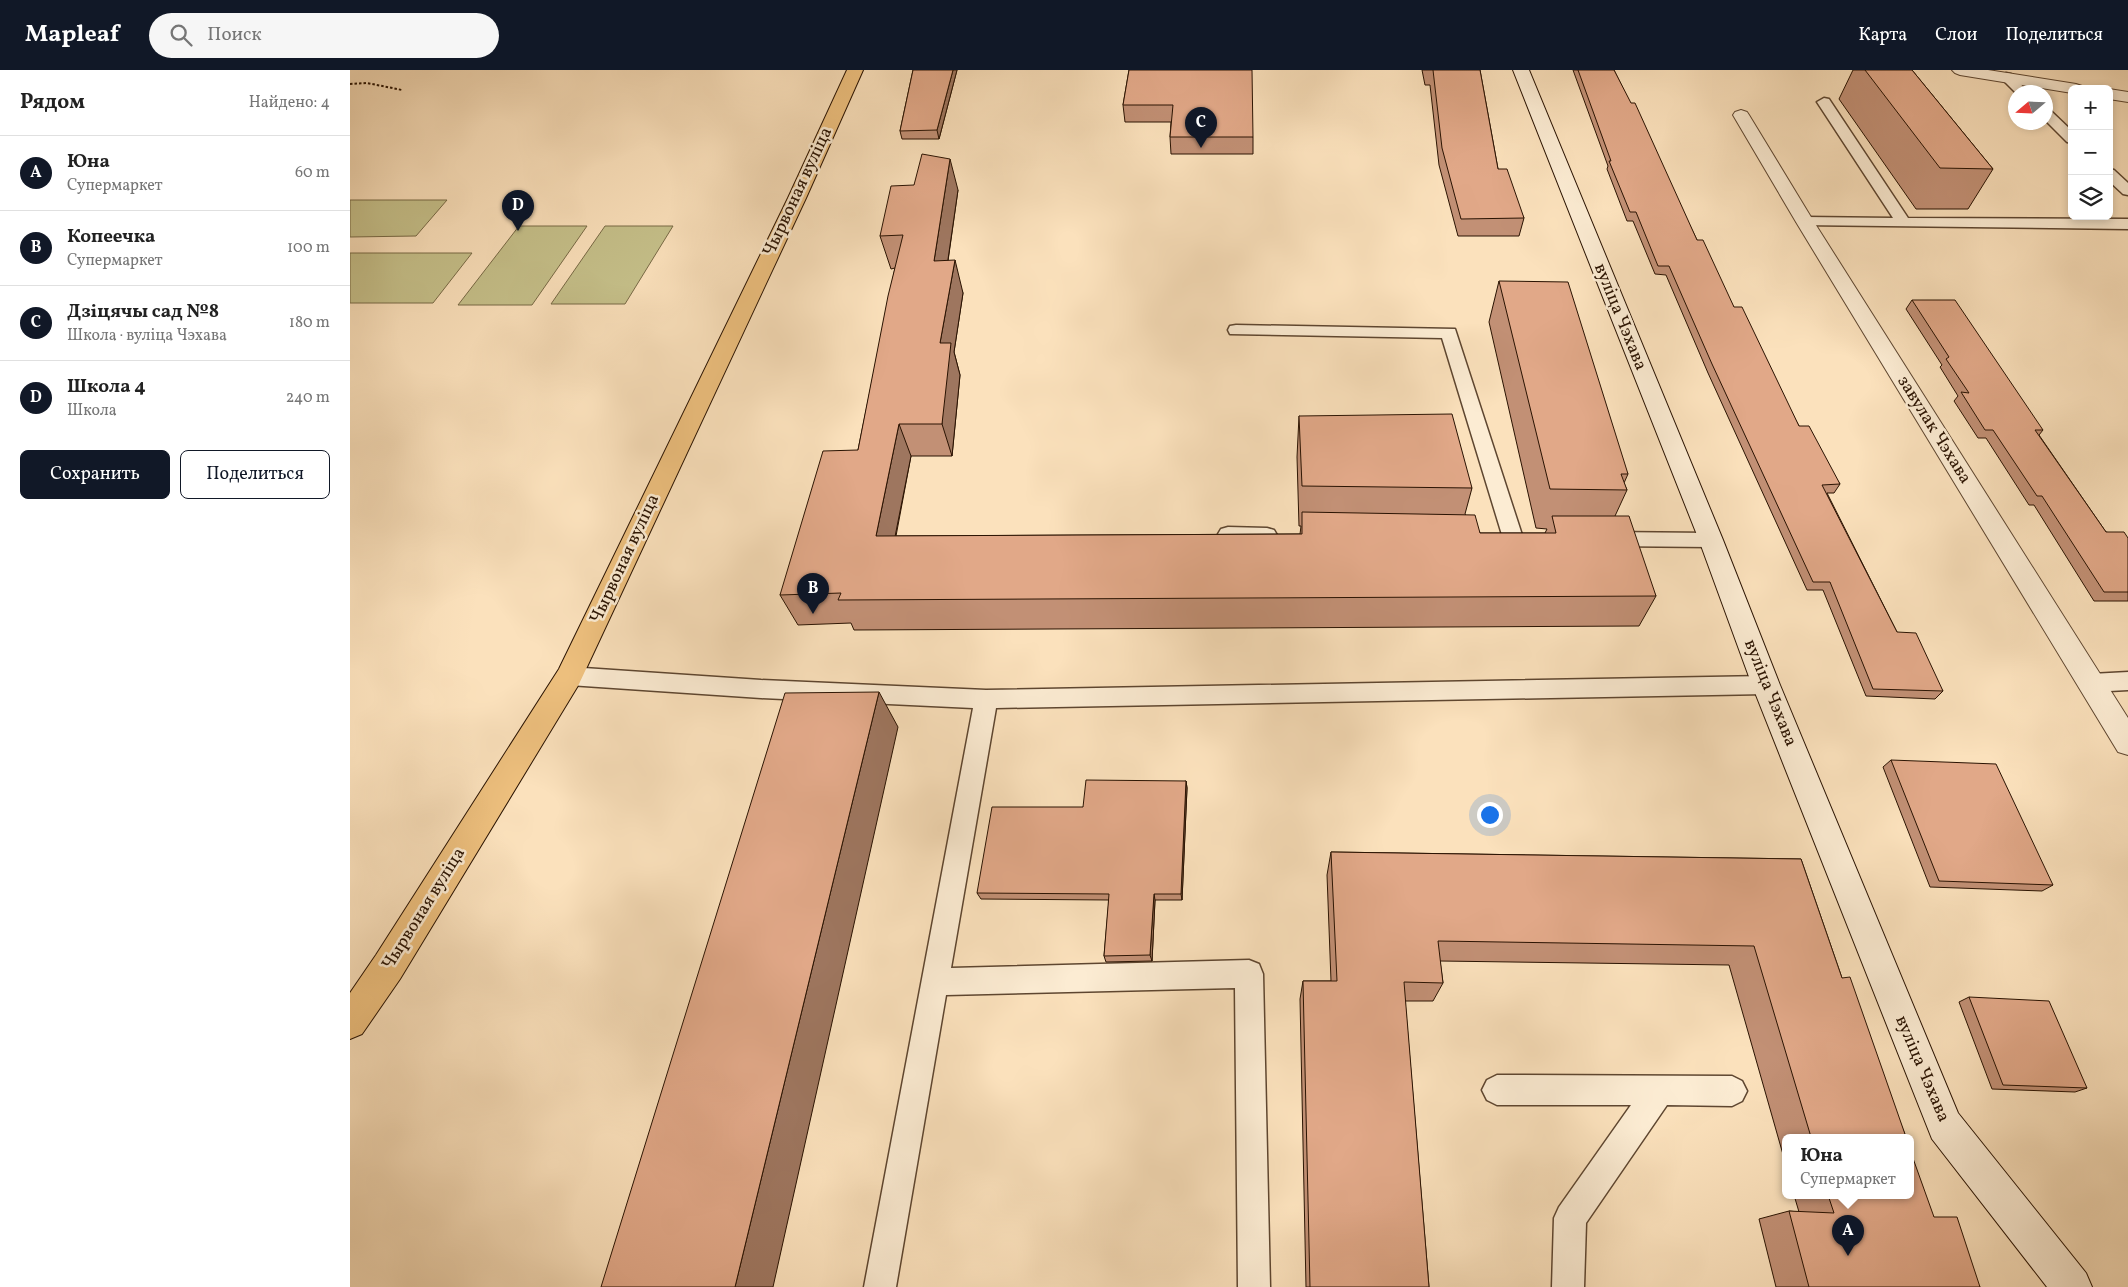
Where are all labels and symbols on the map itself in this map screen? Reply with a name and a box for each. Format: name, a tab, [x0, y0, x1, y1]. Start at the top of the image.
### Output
north arrow	[2008, 85, 2053, 130]
pin: C	[1185, 107, 1217, 148]
street label: Чырвоная вуліца	[757, 123, 839, 261]
pin: D	[502, 190, 534, 231]
street label: вуліца Чэхава	[1587, 260, 1653, 374]
street label: завулак Чэхава	[1891, 371, 1977, 489]
street label: Чырвоная вуліца	[584, 490, 666, 628]
pin: B	[797, 573, 829, 614]
street label: вуліца Чэхава	[1737, 636, 1803, 750]
your location	[1477, 802, 1503, 828]
street label: Чырвоная вуліца	[376, 843, 472, 975]
street label: вуліца Чэхава	[1888, 1012, 1956, 1126]
pin: A	[1832, 1215, 1864, 1256]

